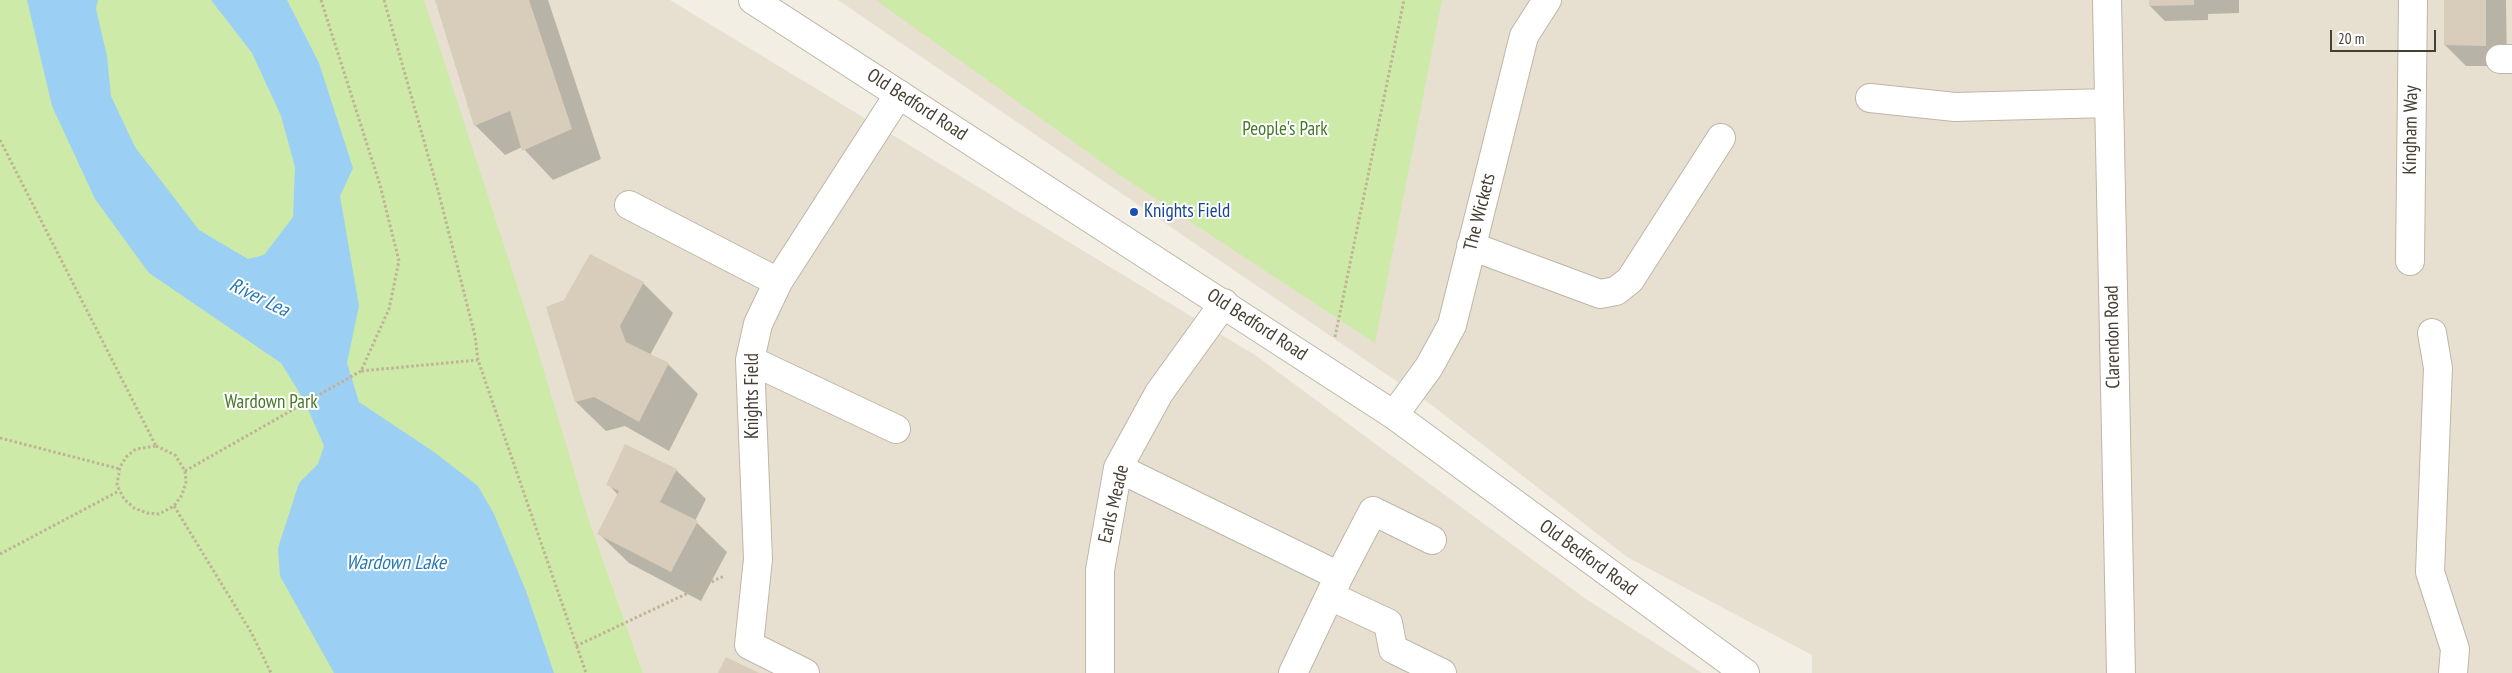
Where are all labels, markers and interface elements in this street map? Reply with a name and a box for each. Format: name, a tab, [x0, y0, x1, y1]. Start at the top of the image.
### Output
scale bar	[2332, 20, 2438, 52]
text: 20 m	[2338, 29, 2364, 48]
street label: Old Bedford Road	[863, 64, 971, 146]
street label: Kingham Way	[2399, 85, 2423, 175]
park label: People's Park	[1242, 119, 1328, 141]
street label: The Wickets	[1459, 171, 1501, 253]
place label: Knights Field	[1144, 201, 1230, 223]
marker: Knights Field	[1128, 206, 1140, 218]
water label: River Lea	[225, 273, 293, 323]
street label: Old Bedford Road	[1203, 284, 1311, 366]
street label: Clarendon Road	[2101, 285, 2125, 389]
street label: Knights Field	[742, 353, 764, 439]
park label: Wardown Park	[224, 392, 318, 414]
street label: Earls Meade	[1094, 463, 1134, 545]
street label: Old Bedford Road	[1535, 515, 1641, 601]
water label: Wardown Lake	[346, 551, 446, 575]

